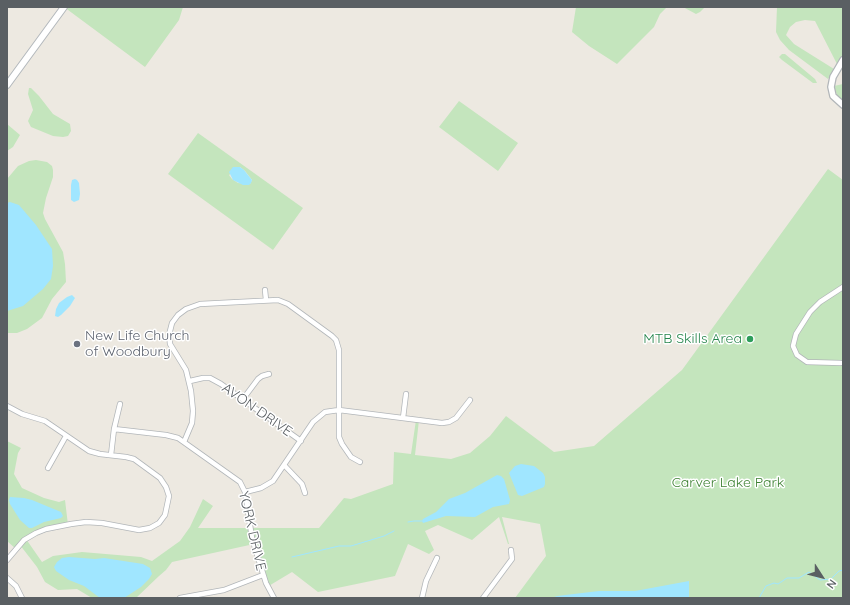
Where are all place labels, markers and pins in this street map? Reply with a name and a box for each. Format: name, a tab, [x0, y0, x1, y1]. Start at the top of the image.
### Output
place label: New Life Church of Woodbury	[85, 328, 189, 360]
place label: MTB Skills Area	[643, 331, 742, 347]
marker: MTB Skills Area	[745, 334, 755, 344]
marker: New Life Church of Woodbury	[72, 339, 82, 349]

